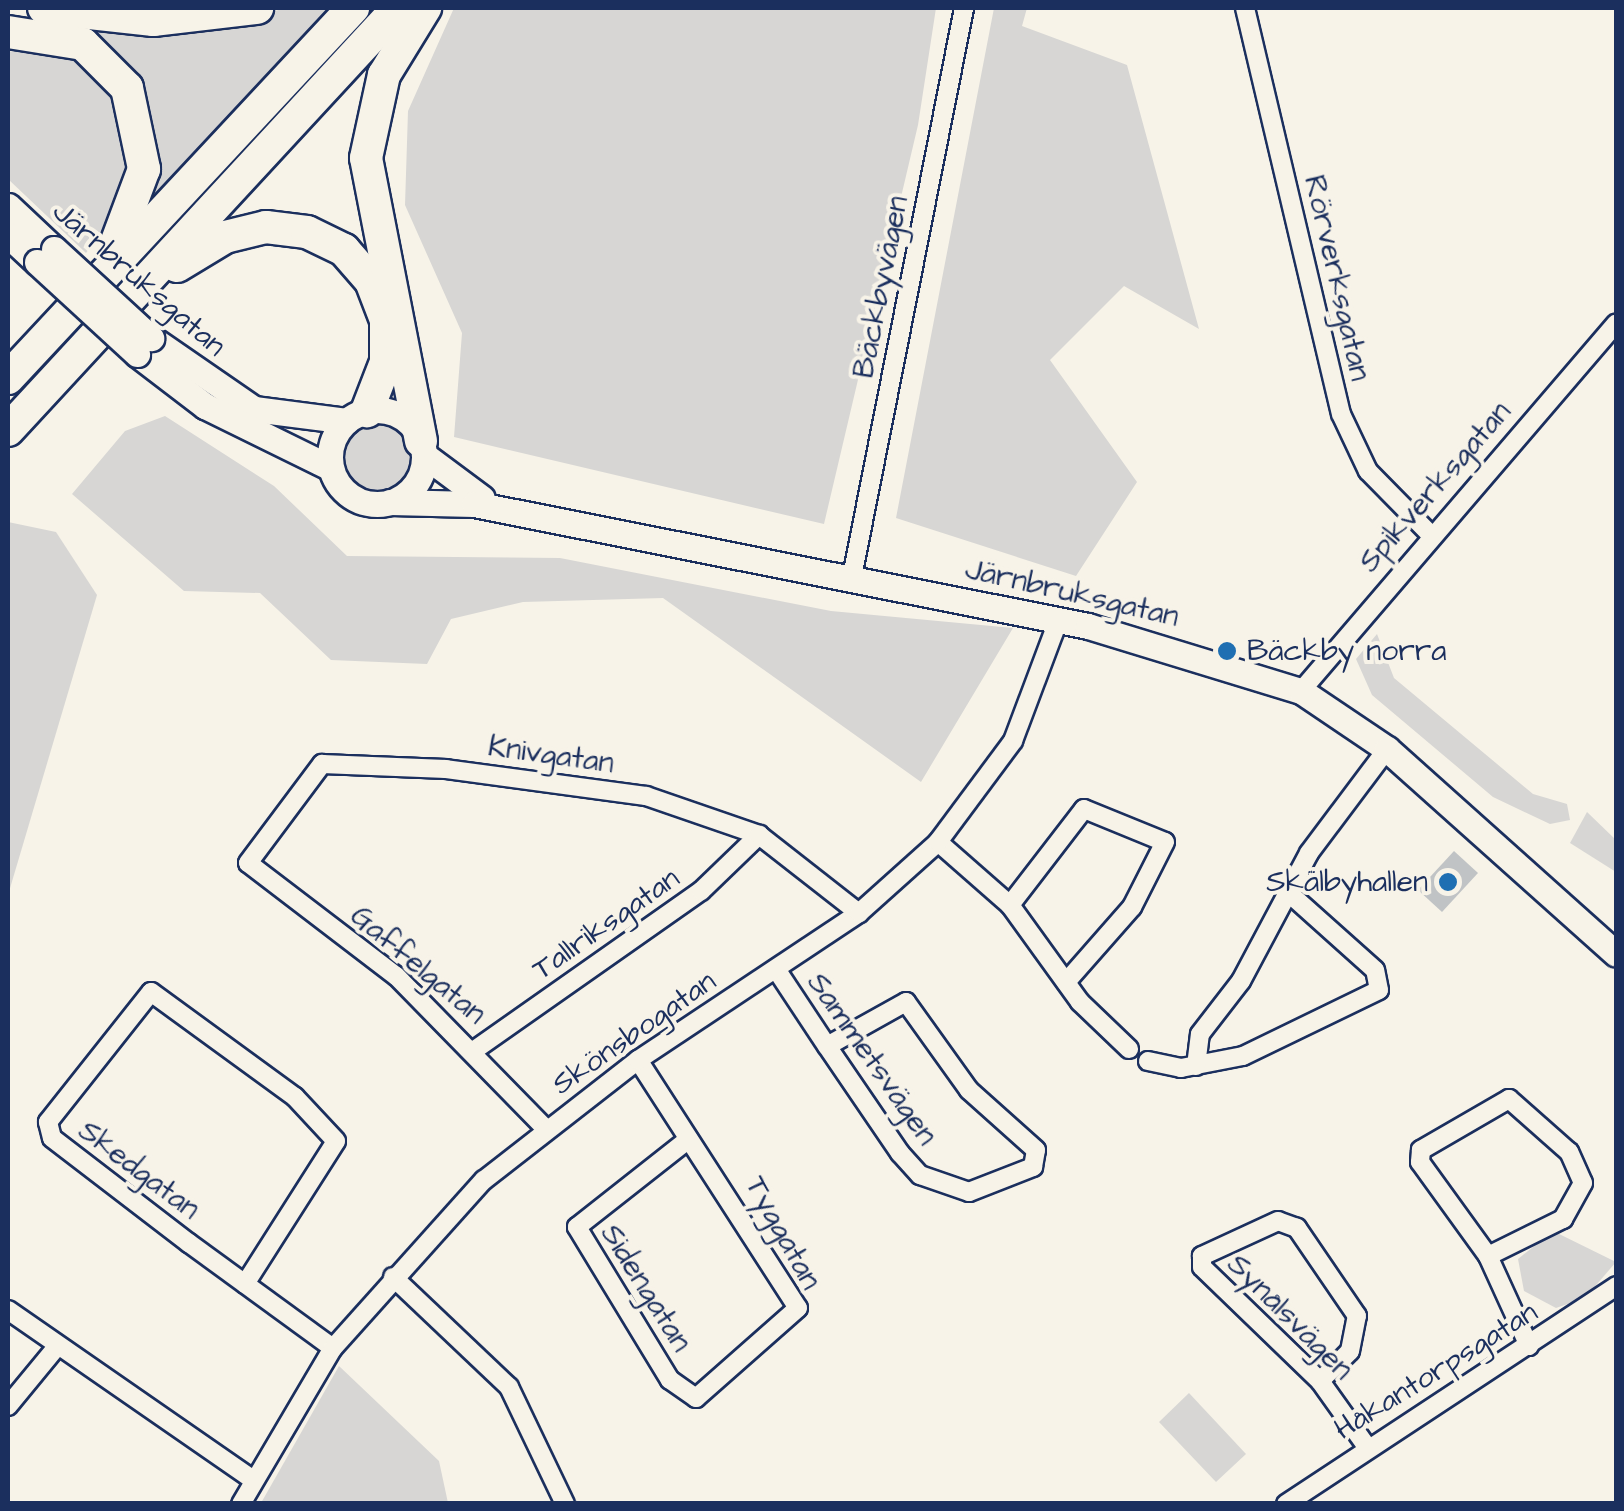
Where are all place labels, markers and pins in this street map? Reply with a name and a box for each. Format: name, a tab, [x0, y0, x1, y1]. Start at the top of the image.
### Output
place label: Bäckby norra	[1247, 633, 1447, 669]
marker: Bäckby norra	[1216, 640, 1238, 662]
place label: Skälbyhallen	[1266, 864, 1428, 900]
marker: Skälbyhallen	[1437, 871, 1459, 893]

